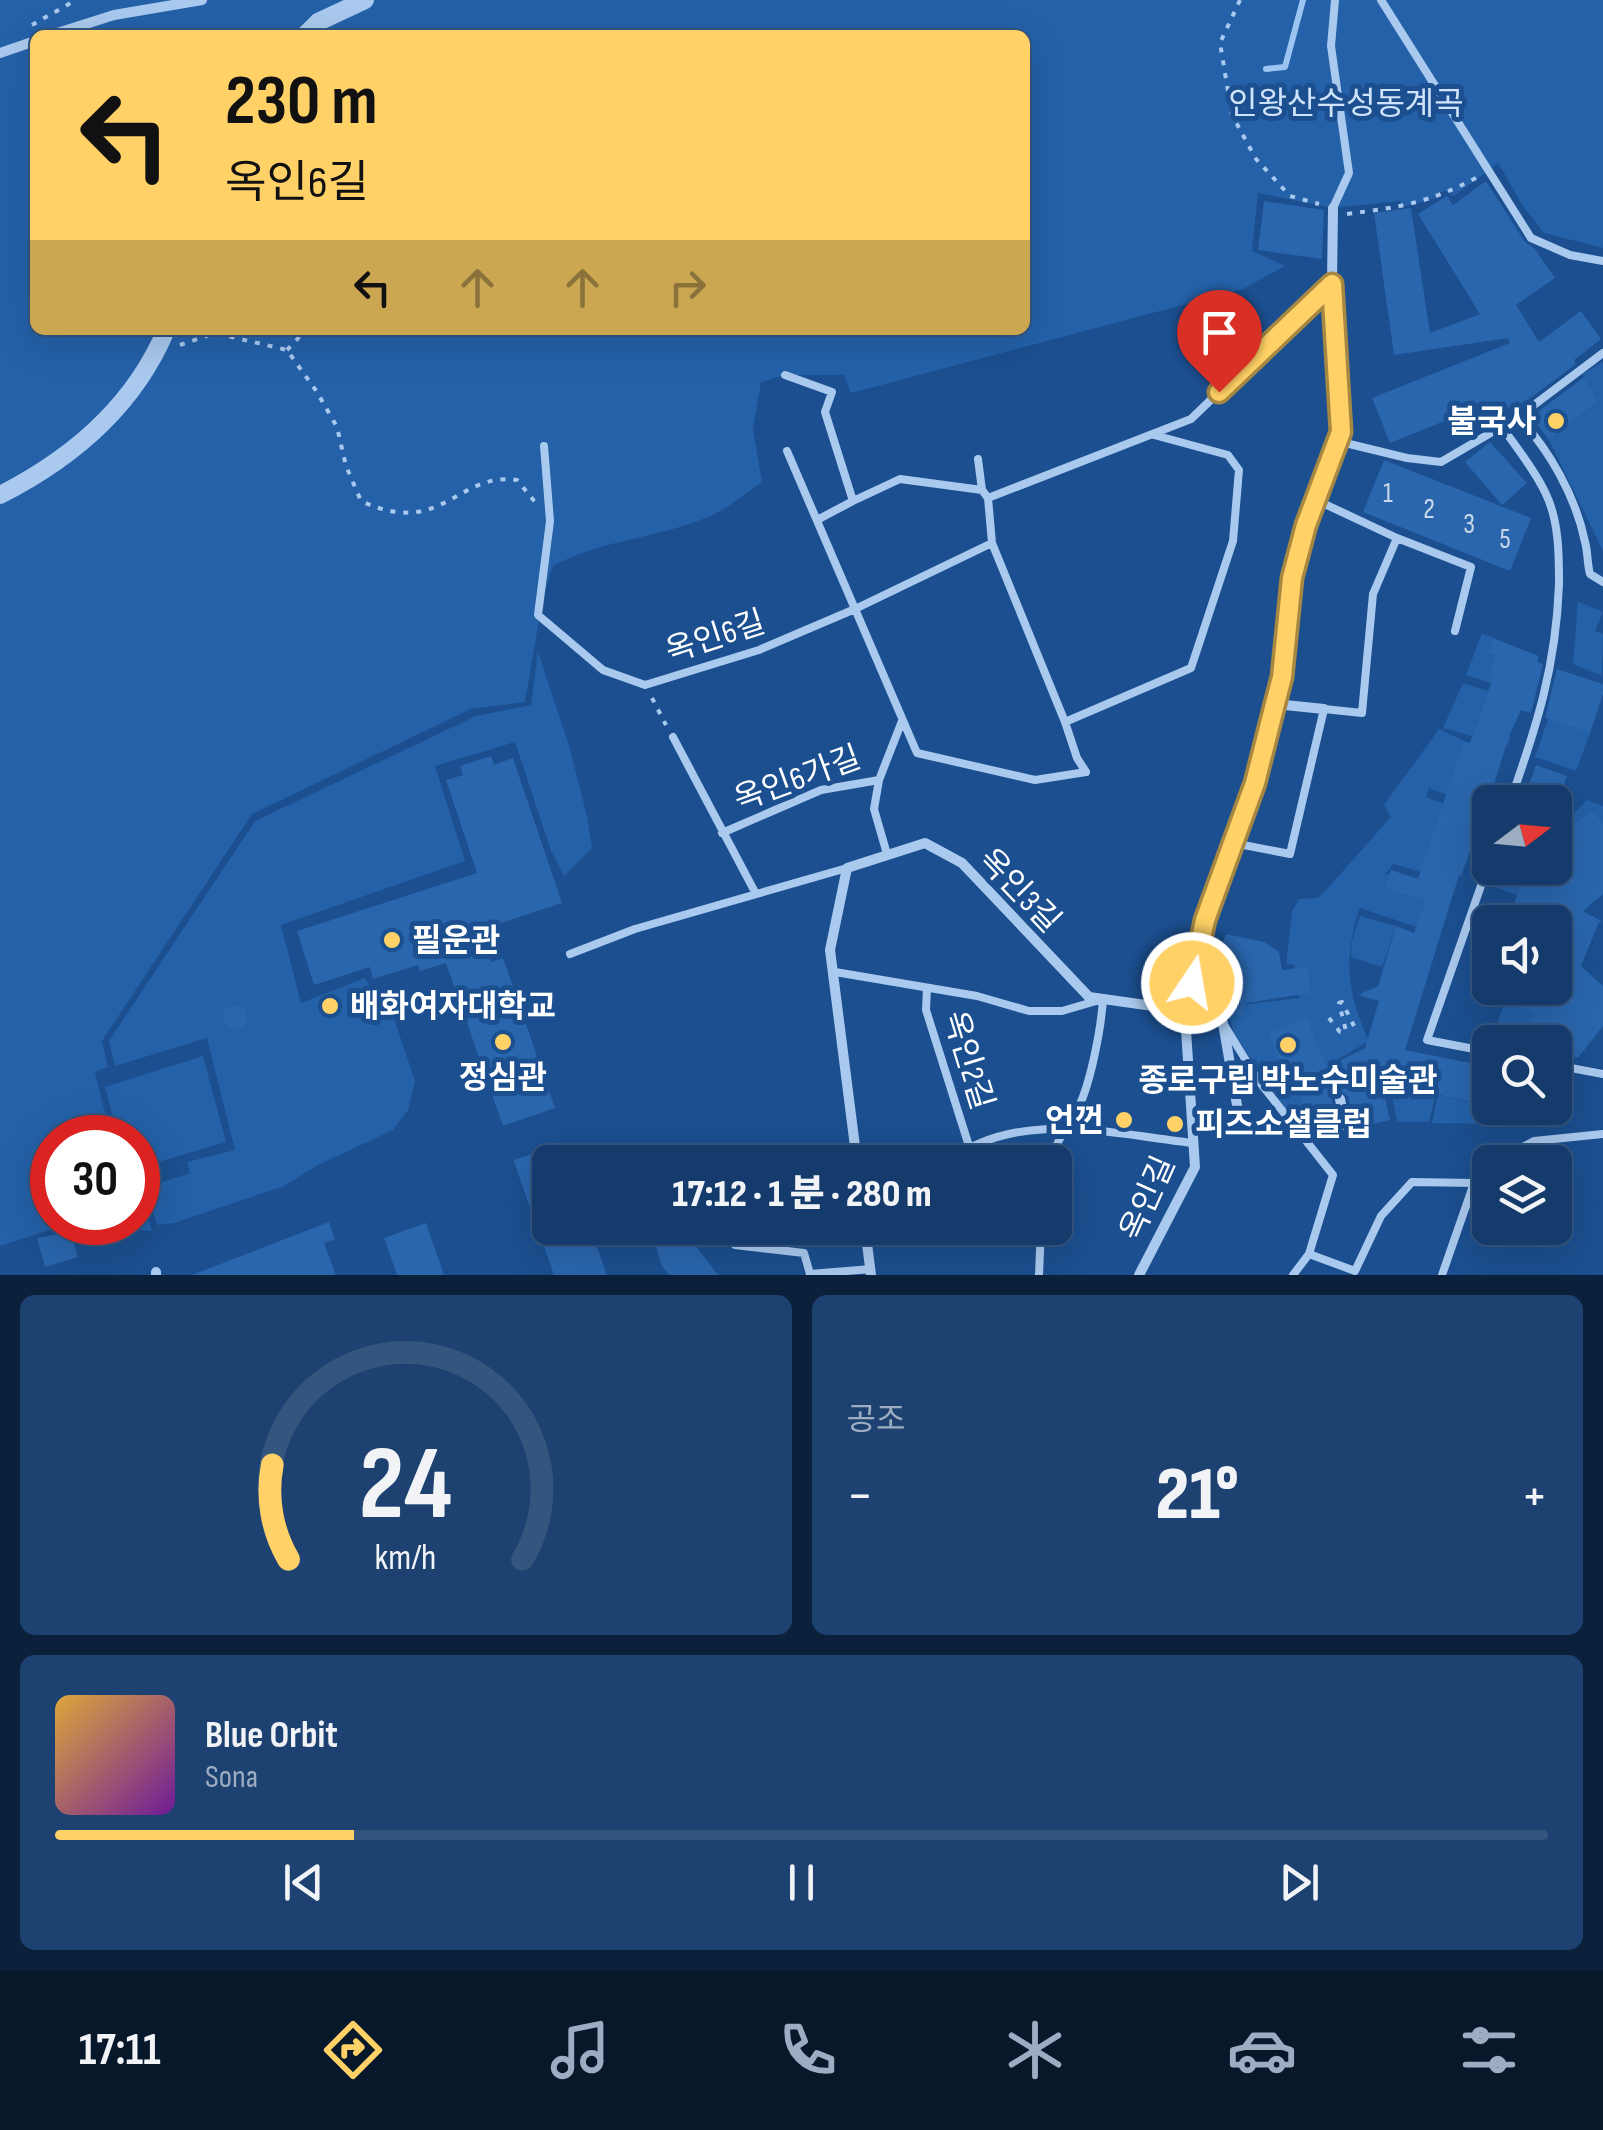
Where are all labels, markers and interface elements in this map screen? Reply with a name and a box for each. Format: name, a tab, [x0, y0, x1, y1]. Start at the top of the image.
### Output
text: 230 m	[225, 60, 378, 144]
icon: left	[60, 70, 190, 200]
park label: 인왕산수성동계곡	[1228, 85, 1464, 124]
text: 옥인6길	[225, 156, 369, 211]
icon: left	[345, 260, 400, 315]
icon: ahead	[450, 260, 505, 315]
icon: ahead	[555, 260, 610, 315]
icon: right	[660, 260, 715, 315]
pin	[1177, 290, 1262, 393]
icon: arrive	[1192, 305, 1247, 360]
place label: 불국사	[1448, 403, 1537, 442]
marker: 불국사	[1545, 410, 1567, 432]
house number: 1	[1383, 477, 1393, 510]
house number: 2	[1423, 493, 1435, 526]
house number: 3	[1463, 508, 1475, 541]
house number: 5	[1499, 523, 1511, 556]
street label: 옥인6길	[661, 603, 770, 672]
street label: 옥인6가길	[729, 739, 866, 820]
north arrow	[1472, 785, 1572, 885]
map controls	[1472, 785, 1572, 1245]
street label: 옥인3길	[970, 841, 1068, 941]
button: sound	[1472, 905, 1572, 1005]
place label: 필운관	[412, 922, 500, 961]
marker: 필운관	[381, 929, 403, 951]
position arrow	[1140, 931, 1244, 1035]
place label: 배화여자대학교	[350, 988, 556, 1027]
marker: 배화여자대학교	[319, 995, 341, 1017]
street label: 옥인2길	[934, 1006, 1001, 1115]
button: search	[1472, 1025, 1572, 1125]
marker: 정심관	[492, 1031, 514, 1053]
marker: 종로구립 박노수미술관	[1277, 1034, 1299, 1056]
place label: 정심관	[459, 1059, 547, 1098]
place label: 종로구립 박노수미술관	[1138, 1062, 1438, 1101]
place label: 언껀	[1045, 1102, 1104, 1141]
place label: 피즈소셜클럽	[1195, 1106, 1372, 1145]
marker: 언껀	[1113, 1109, 1135, 1131]
marker: 피즈소셜클럽	[1164, 1113, 1186, 1135]
speed limit sign: 30	[30, 1115, 160, 1245]
button: layers	[1472, 1145, 1572, 1245]
street label: 옥인길	[1113, 1150, 1184, 1247]
text: 17:12 · 1 분 · 280 m	[672, 1172, 932, 1217]
text: 공조	[847, 1401, 905, 1440]
text: 24	[359, 1423, 453, 1548]
text: 21°	[1155, 1450, 1239, 1541]
text: −	[847, 1463, 873, 1530]
text: +	[1521, 1463, 1548, 1530]
text: km/h	[375, 1537, 437, 1580]
text: Blue Orbit	[205, 1713, 338, 1758]
text: Sona	[205, 1758, 258, 1797]
icon: previous	[276, 1855, 331, 1910]
icon: pause	[774, 1855, 829, 1910]
icon: next	[1272, 1855, 1327, 1910]
icon: directions	[318, 2015, 388, 2085]
icon: music	[545, 2015, 615, 2085]
icon: phone	[773, 2015, 843, 2085]
icon: climate	[1000, 2015, 1070, 2085]
icon: car	[1227, 2015, 1297, 2085]
icon: filters	[1454, 2015, 1524, 2085]
text: 17:11	[79, 2023, 161, 2078]

